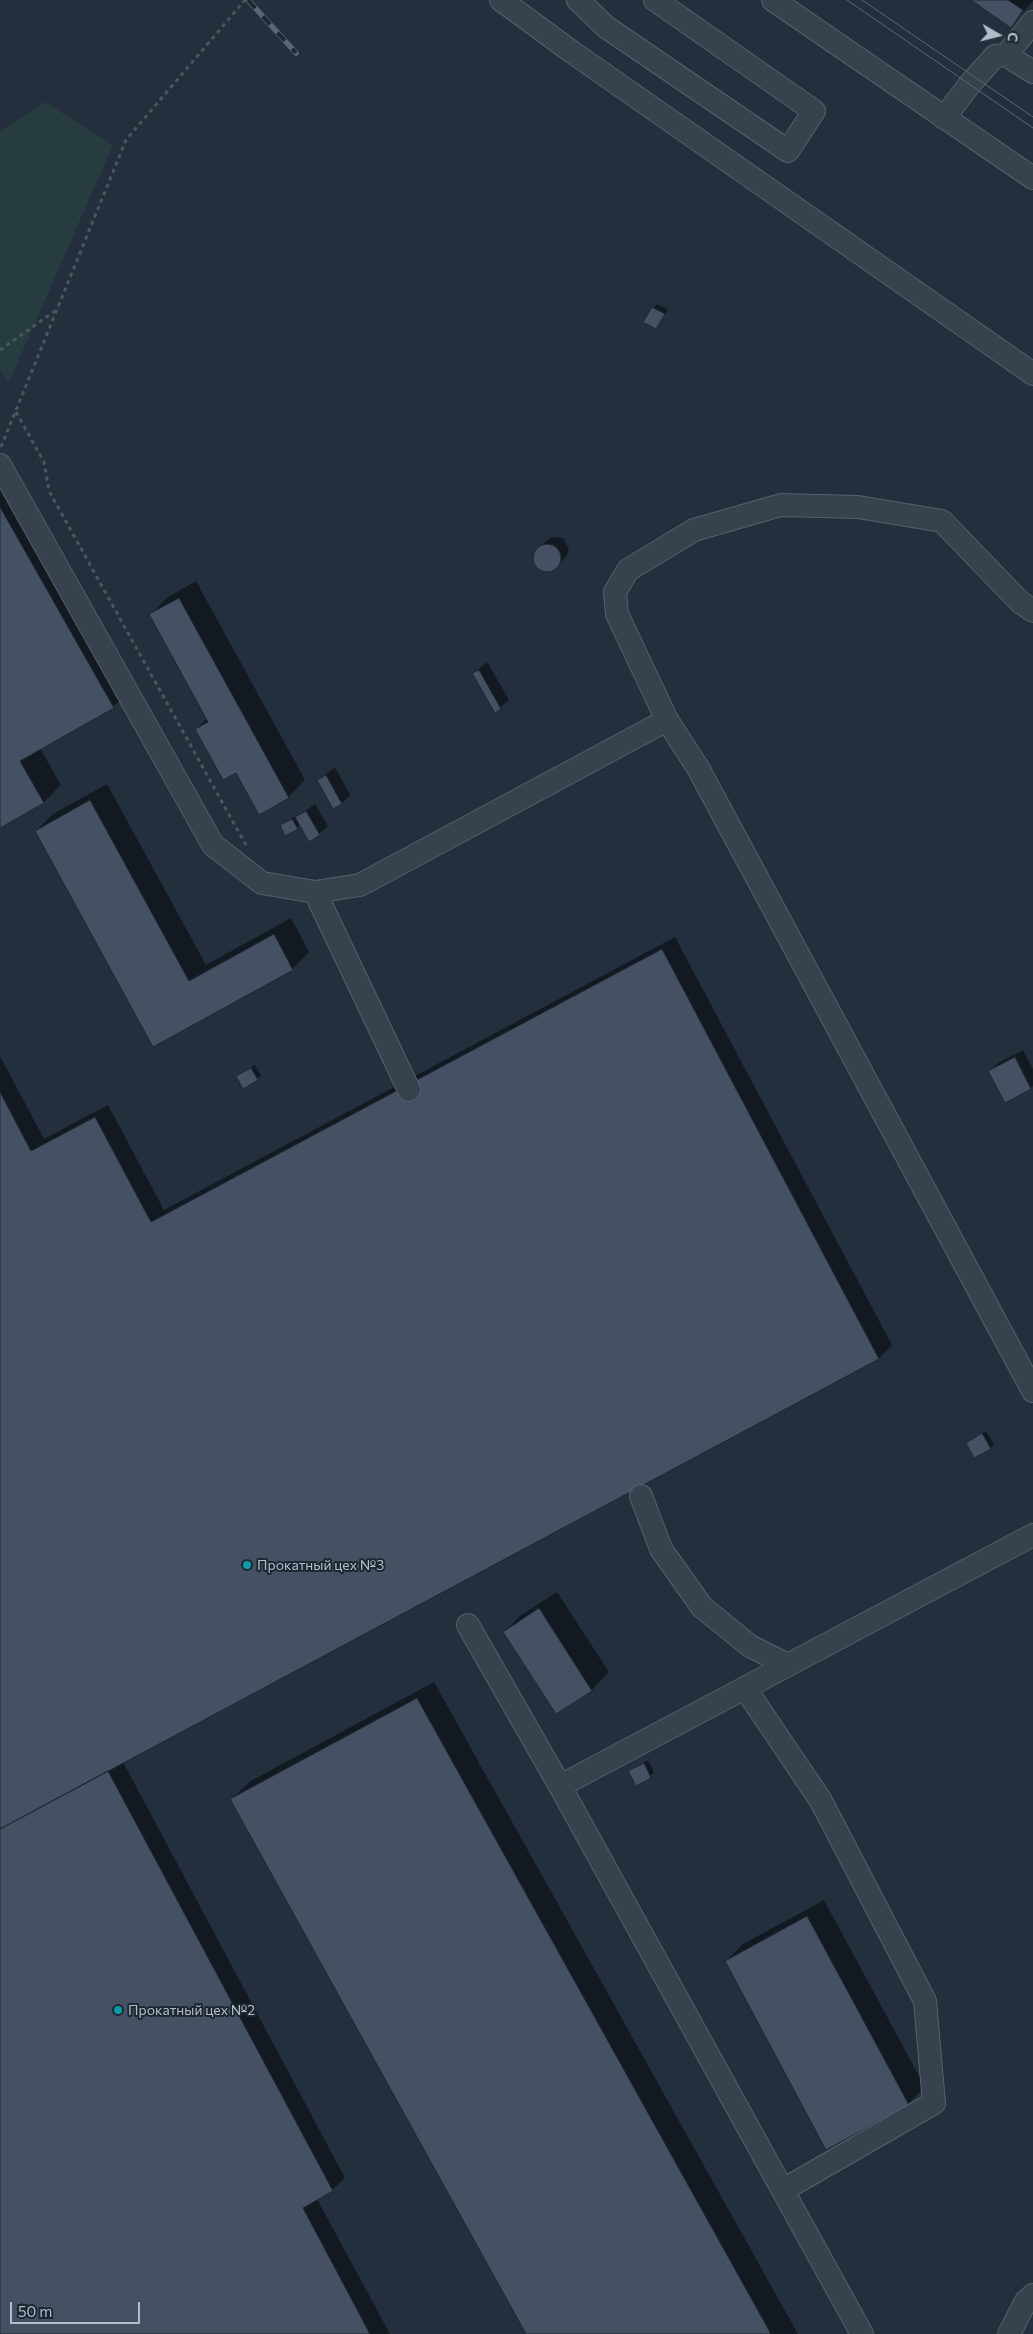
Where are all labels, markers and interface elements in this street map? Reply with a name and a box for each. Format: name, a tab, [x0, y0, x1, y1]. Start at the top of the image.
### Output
north arrow	[973, 10, 1023, 60]
text: С	[1004, 31, 1022, 43]
place label: Прокатный цех №3	[257, 1557, 384, 1573]
marker: Прокатный цех №3	[241, 1559, 253, 1571]
place label: Прокатный цех №2	[128, 2002, 255, 2018]
marker: Прокатный цех №2	[112, 2004, 124, 2016]
scale bar	[12, 2292, 142, 2324]
text: 50 m	[18, 2302, 52, 2320]

